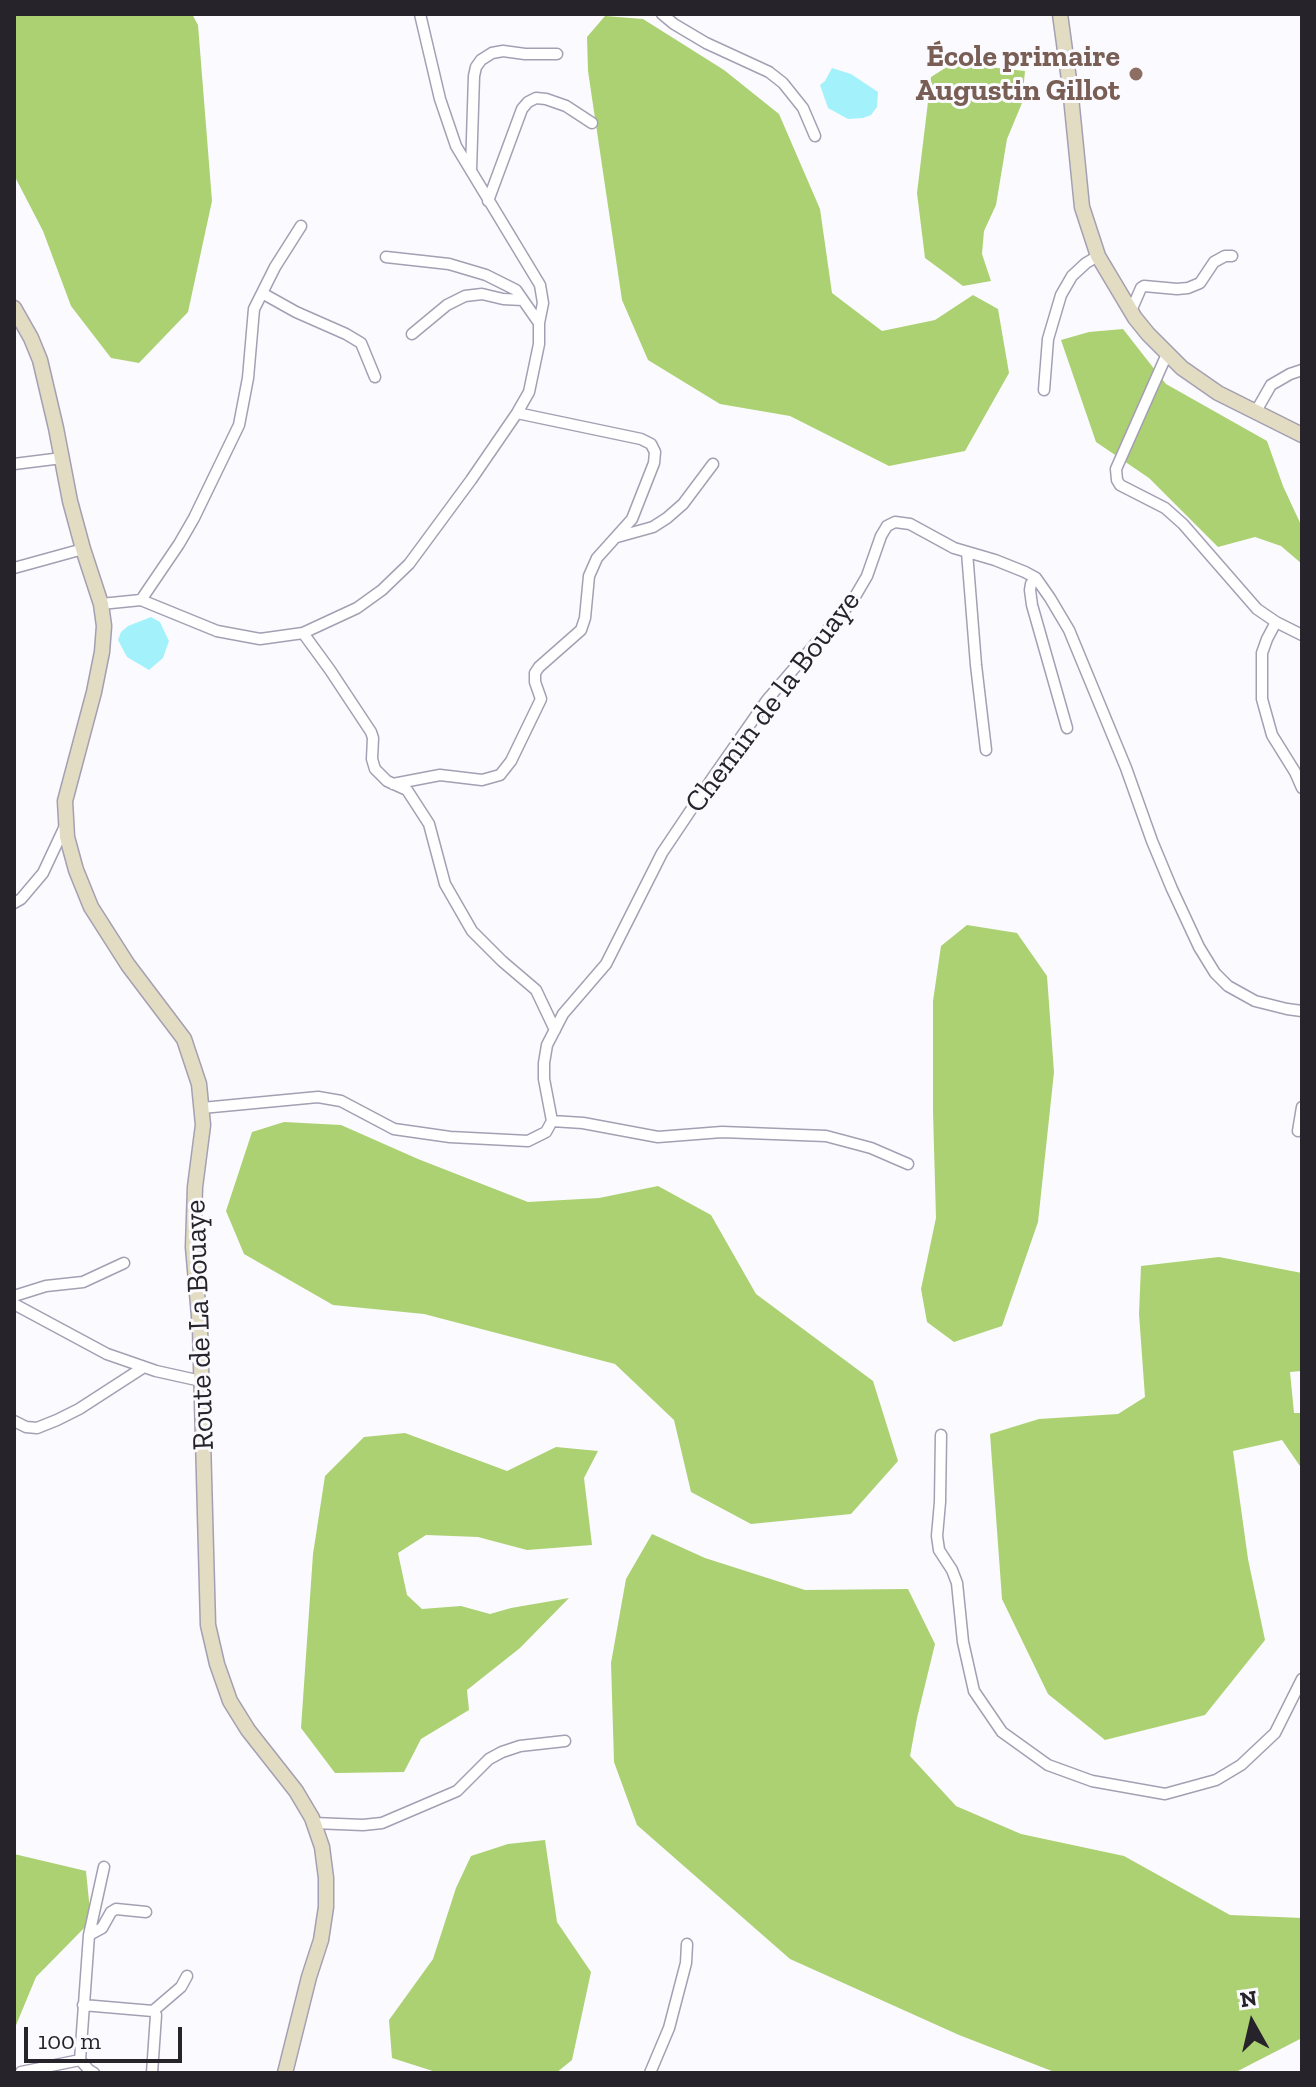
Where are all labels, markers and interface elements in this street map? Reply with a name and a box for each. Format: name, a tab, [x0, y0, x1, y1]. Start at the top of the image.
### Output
place label: École primaire Augustin Gillot	[915, 39, 1120, 110]
marker: École primaire Augustin Gillot	[1127, 65, 1145, 83]
street label: Chemin de la Bouaye	[678, 584, 868, 820]
street label: Route de La Bouaye	[178, 1199, 222, 1451]
north arrow	[1212, 1983, 1292, 2063]
text: N	[1238, 1984, 1259, 2013]
scale bar	[28, 2011, 186, 2061]
text: 100 m	[38, 2026, 101, 2055]

